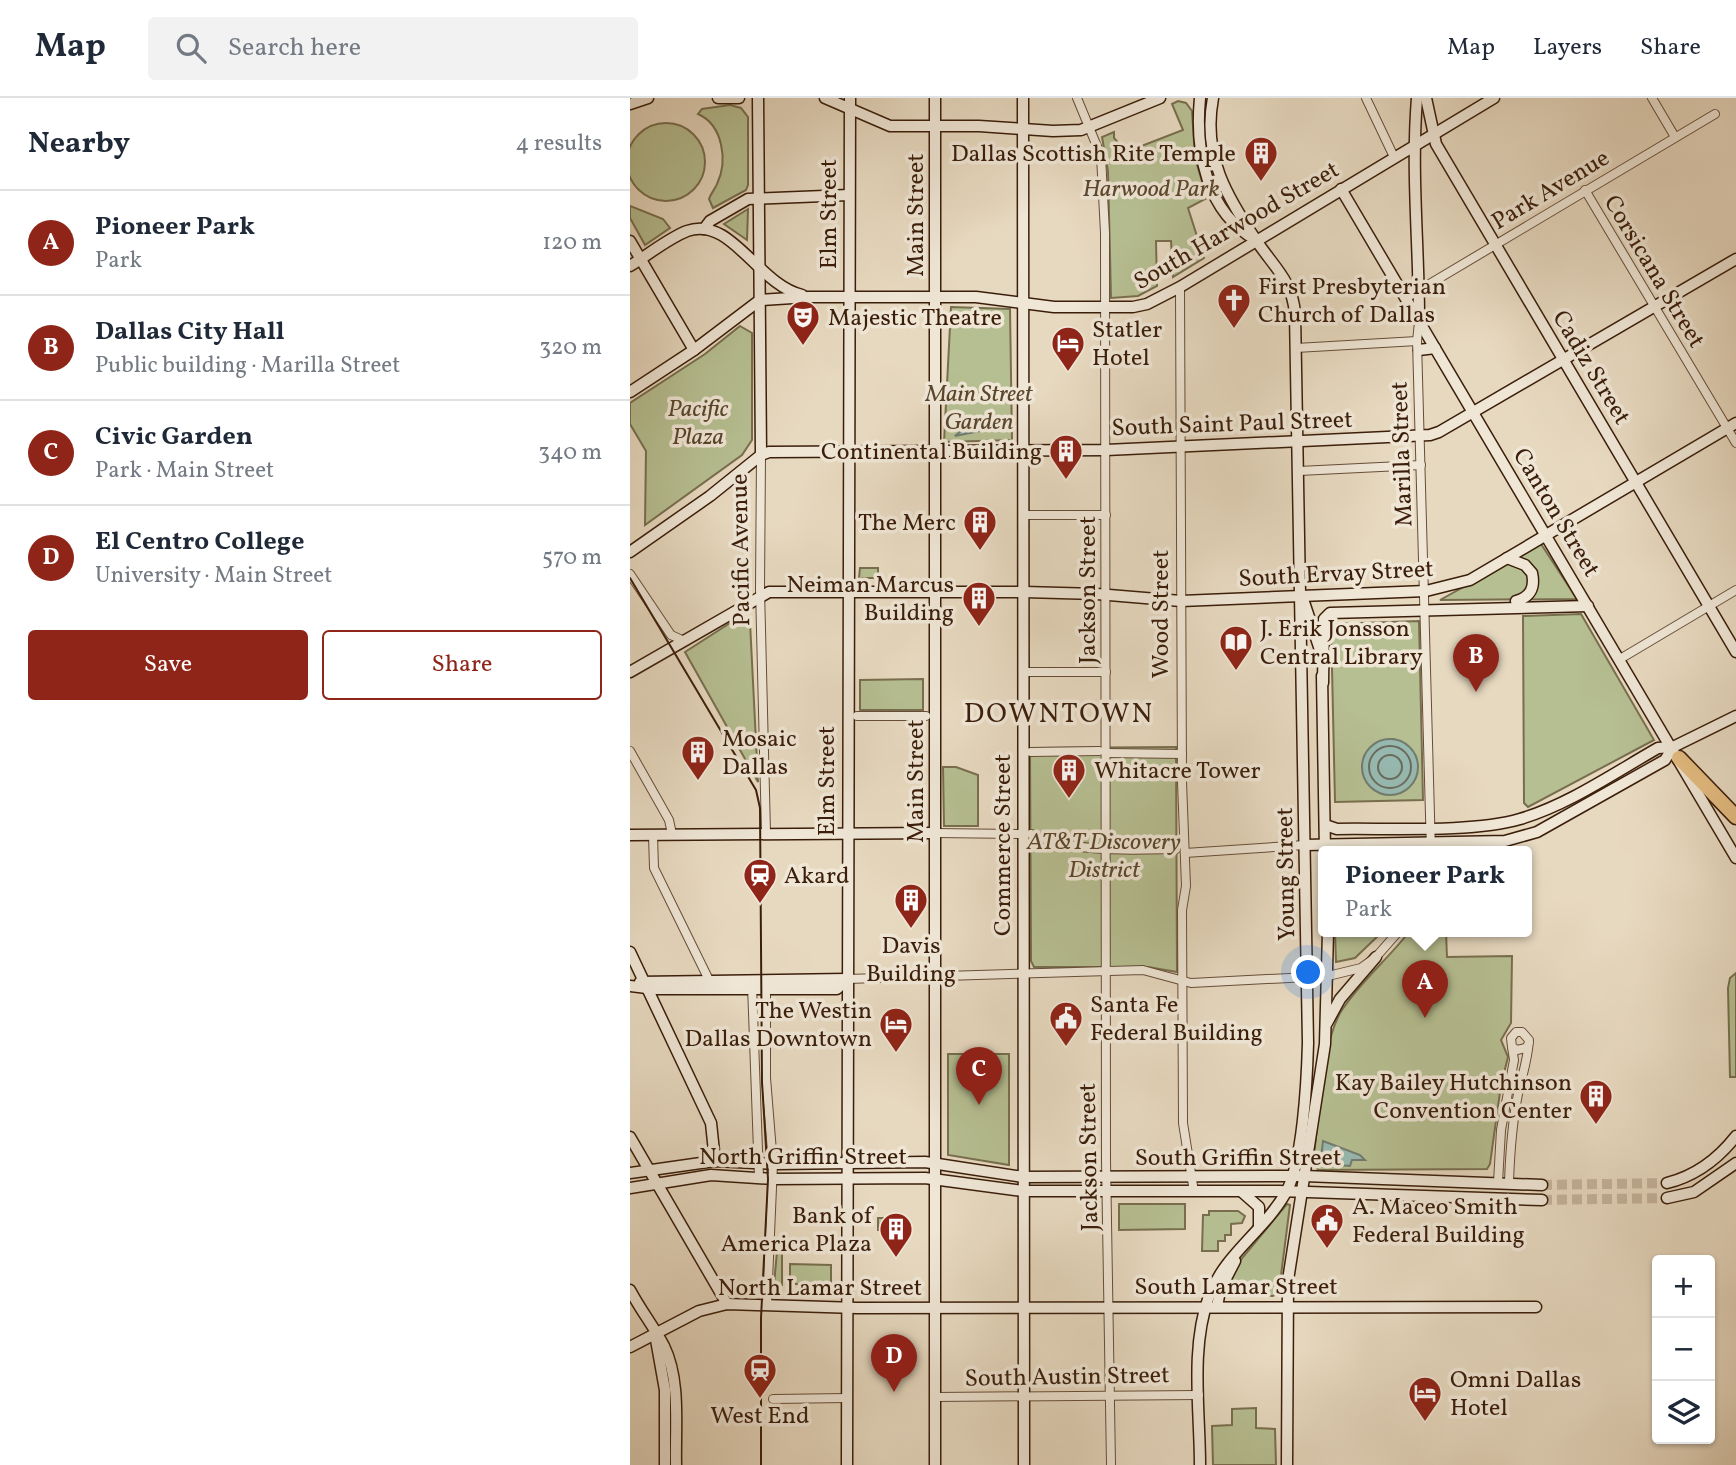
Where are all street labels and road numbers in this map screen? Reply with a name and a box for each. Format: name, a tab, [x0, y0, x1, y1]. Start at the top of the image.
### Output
street label: Park Avenue	[1486, 142, 1617, 239]
street label: Main Street	[900, 153, 934, 277]
street label: South Harwood Street	[1128, 154, 1346, 300]
street label: Elm Street	[813, 159, 847, 269]
street label: Corsicana Street	[1594, 189, 1712, 355]
street label: Cadiz Street	[1543, 304, 1638, 432]
street label: Marilla Street	[1383, 381, 1423, 527]
street label: South Saint Paul Street	[1111, 404, 1353, 446]
street label: Canton Street	[1503, 442, 1607, 584]
street label: Pacific Avenue	[724, 473, 760, 627]
street label: Jackson Street	[1072, 516, 1106, 664]
street label: Wood Street	[1145, 550, 1179, 678]
street label: South Ervay Street	[1238, 553, 1435, 597]
street label: Main Street	[900, 719, 934, 843]
street label: Elm Street	[811, 726, 845, 836]
street label: Commerce Street	[987, 754, 1021, 936]
street label: Young Street	[1269, 807, 1305, 941]
street label: Jackson Street	[1072, 1083, 1108, 1231]
street label: North Griffin Street	[699, 1141, 907, 1175]
street label: South Griffin Street	[1135, 1142, 1341, 1176]
street label: South Lamar Street	[1134, 1271, 1338, 1305]
street label: North Lamar Street	[718, 1272, 922, 1306]
street label: South Austin Street	[964, 1359, 1170, 1397]

